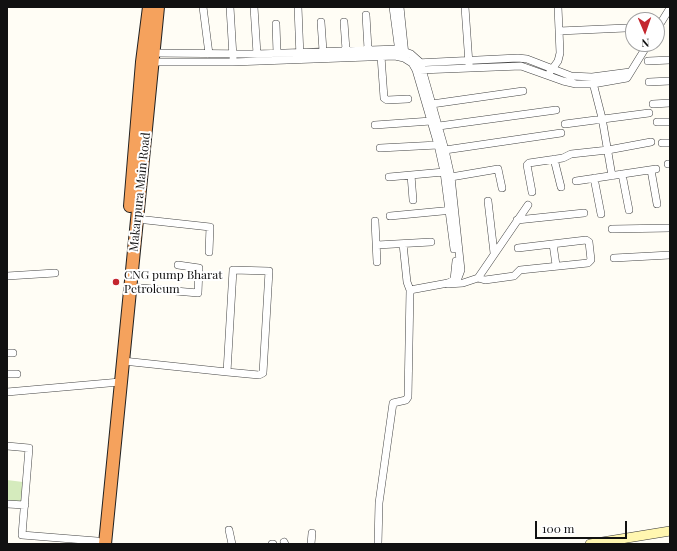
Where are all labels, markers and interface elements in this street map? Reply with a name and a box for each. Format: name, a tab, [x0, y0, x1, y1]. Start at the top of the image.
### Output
north arrow	[625, 12, 665, 52]
text: N	[641, 36, 650, 51]
street label: Makarpura Main Road	[127, 132, 153, 252]
place label: CNG pump Bharat Petroleum	[124, 268, 223, 296]
marker: CNG pump Bharat Petroleum	[111, 277, 121, 287]
scale bar	[537, 513, 629, 539]
text: 100 m	[542, 520, 574, 536]

